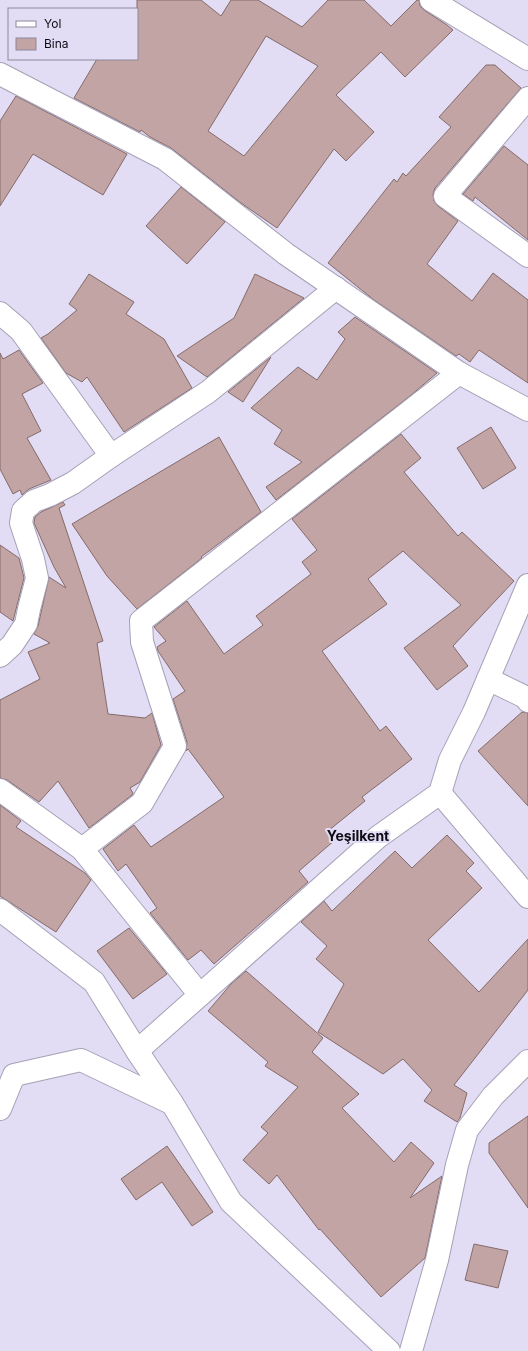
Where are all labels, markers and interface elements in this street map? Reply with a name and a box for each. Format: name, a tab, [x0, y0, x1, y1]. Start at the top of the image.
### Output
legend	[8, 8, 138, 60]
text: Yol	[44, 16, 61, 31]
text: Bina	[44, 36, 69, 51]
district label: Yeşilkent	[327, 827, 389, 844]

